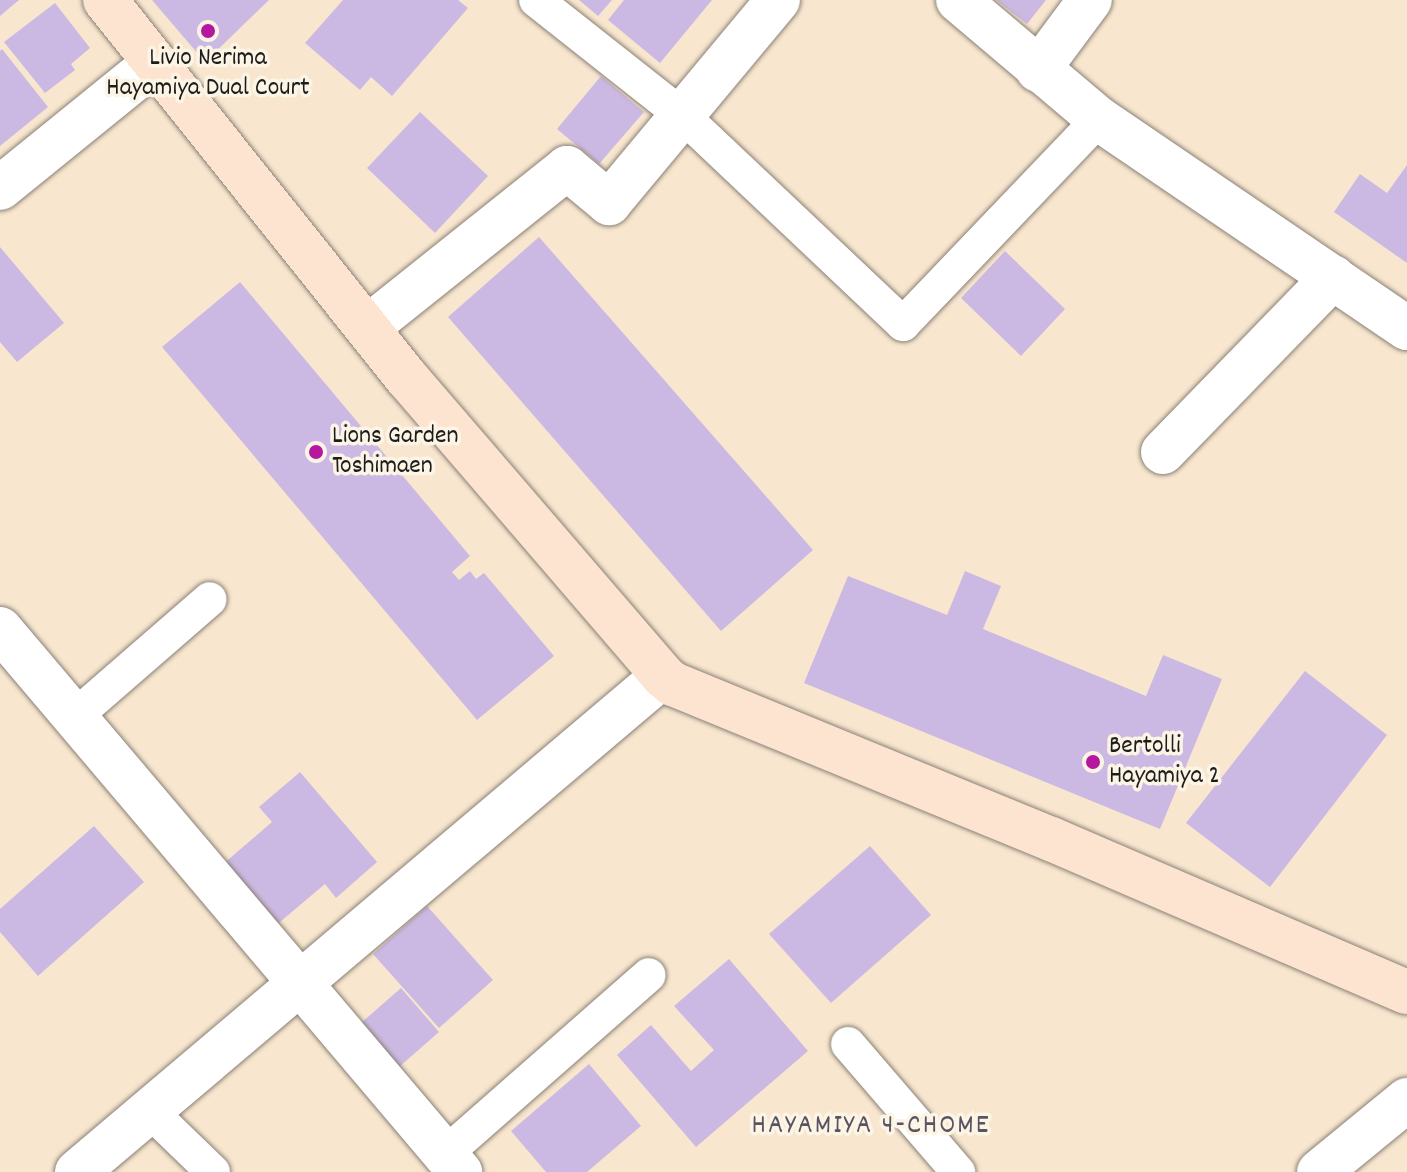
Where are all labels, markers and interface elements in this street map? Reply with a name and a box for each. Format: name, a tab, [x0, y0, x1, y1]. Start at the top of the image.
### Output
marker: Livio Nerima Hayamiya Dual Court	[199, 22, 217, 40]
place label: Livio Nerima Hayamiya Dual Court	[106, 43, 310, 104]
place label: Lions Garden Toshimaen	[332, 421, 458, 482]
marker: Lions Garden Toshimaen	[307, 443, 325, 461]
place label: Bertolli Hayamiya 2	[1109, 731, 1220, 792]
marker: Bertolli Hayamiya 2	[1084, 753, 1102, 771]
district label: HAYAMIYA 4-CHOME	[752, 1110, 990, 1144]

